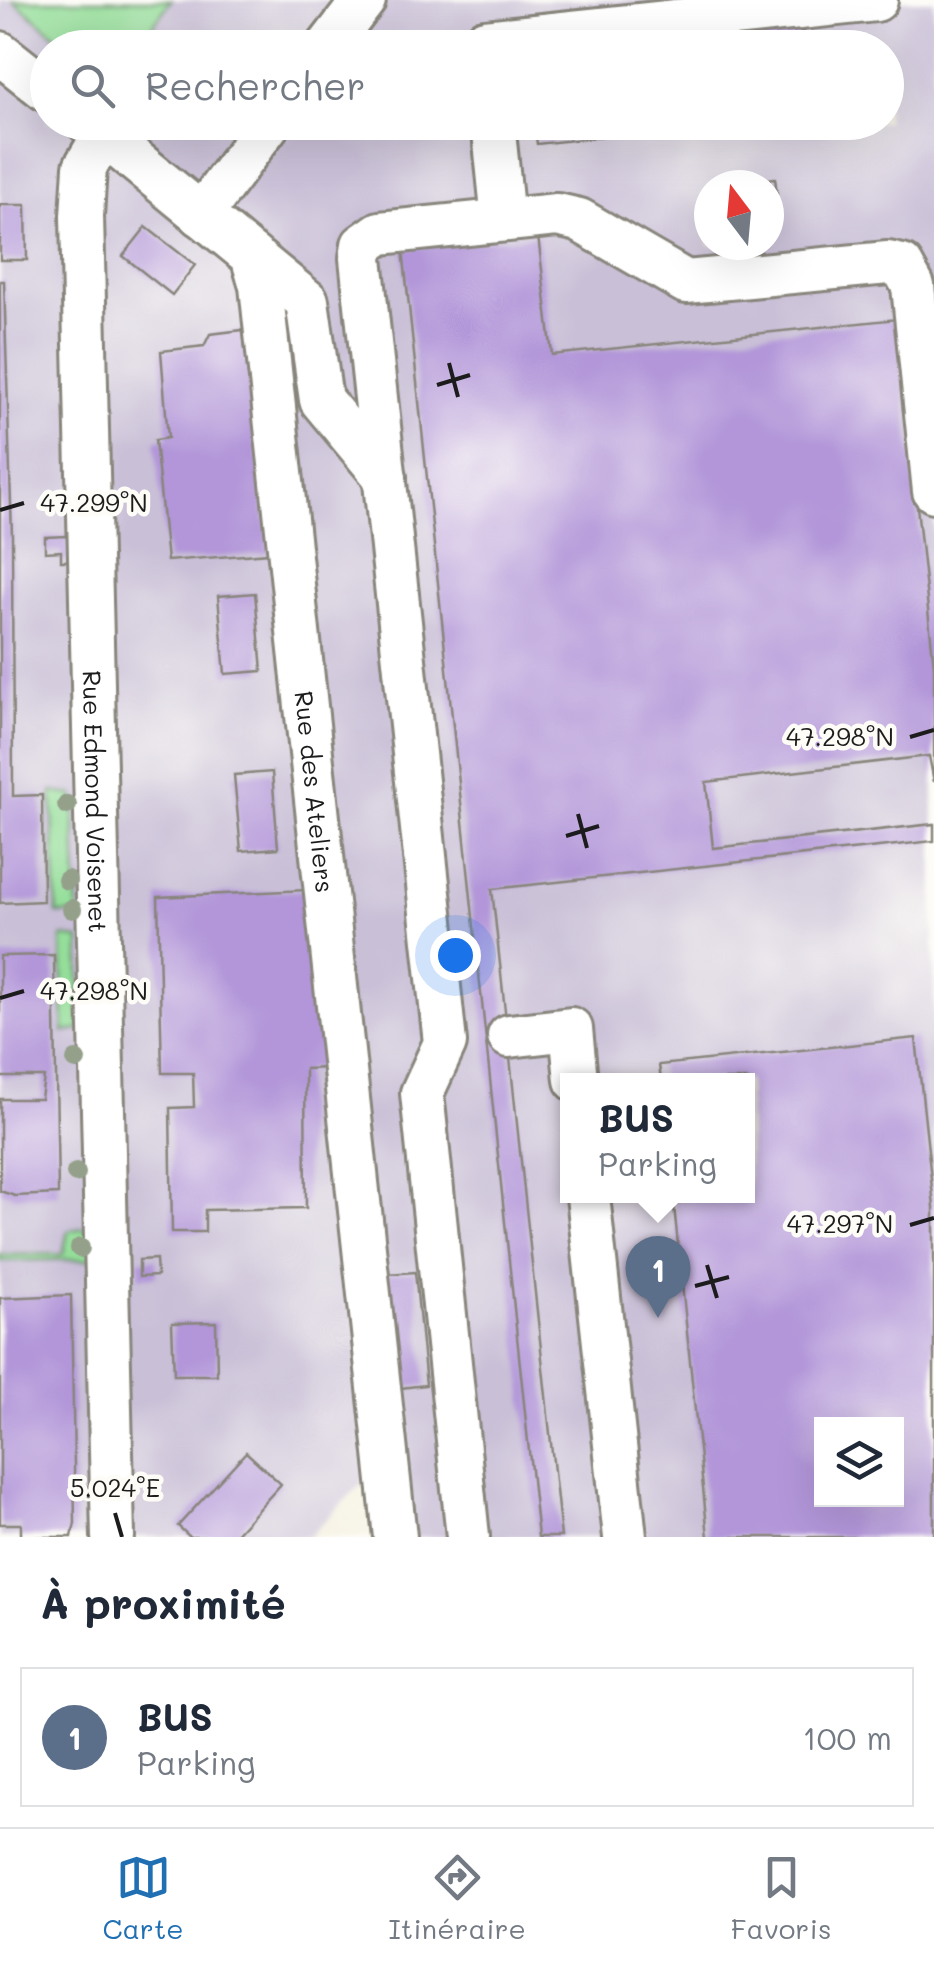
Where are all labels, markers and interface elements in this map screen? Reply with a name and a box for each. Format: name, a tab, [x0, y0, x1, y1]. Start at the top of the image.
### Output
search box	[30, 30, 904, 140]
icon: search	[65, 58, 120, 113]
text: Rechercher	[145, 60, 366, 110]
north arrow	[694, 170, 784, 260]
text: 47.299°N	[40, 486, 148, 518]
street label: Rue Edmond Voisenet	[77, 670, 115, 933]
street label: Rue des Ateliers	[288, 689, 342, 894]
text: 47.298°N	[786, 720, 894, 752]
your location	[430, 930, 481, 981]
text: 47.298°N	[40, 974, 148, 1006]
popup	[560, 1073, 755, 1203]
text: BUS	[598, 1092, 674, 1142]
text: Parking	[598, 1142, 717, 1184]
text: 47.297°N	[787, 1207, 893, 1239]
pin: 1	[626, 1236, 690, 1318]
map controls	[814, 1417, 904, 1507]
button: layers	[814, 1417, 904, 1507]
text: 5.024°E	[70, 1471, 160, 1503]
text: À proximité	[40, 1575, 286, 1630]
text: BUS	[137, 1691, 213, 1741]
text: 1	[67, 1716, 82, 1758]
text: 100 m	[802, 1716, 892, 1758]
text: Parking	[137, 1741, 256, 1783]
tab: Carte	[102, 1850, 184, 1946]
tab: Itinéraire	[388, 1850, 526, 1946]
tab: Favoris	[731, 1850, 832, 1946]

